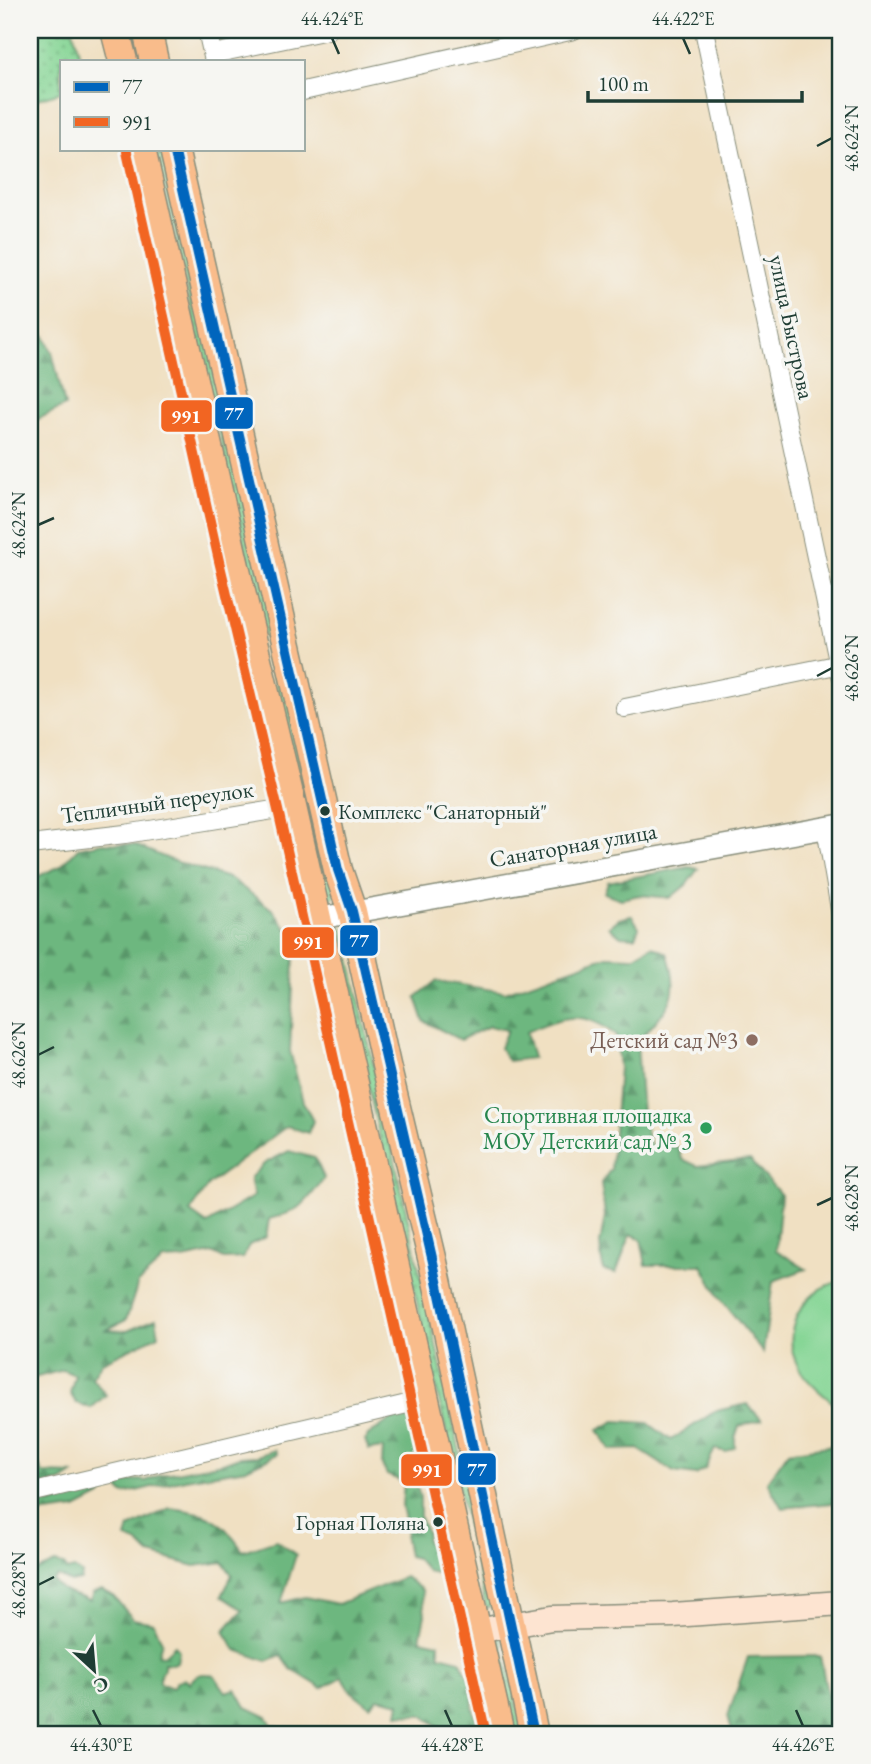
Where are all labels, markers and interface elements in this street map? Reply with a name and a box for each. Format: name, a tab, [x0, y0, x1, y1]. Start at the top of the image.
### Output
text: 44.424°E	[301, 7, 363, 30]
text: 44.422°E	[652, 7, 714, 30]
legend	[60, 60, 304, 150]
scale bar	[588, 60, 801, 104]
text: 100 m	[598, 70, 649, 97]
text: 77	[122, 73, 143, 100]
text: 48.624°N	[840, 104, 863, 171]
text: 991	[122, 109, 152, 136]
street label: улица Быстрова	[762, 252, 822, 403]
line badge: 77	[214, 396, 254, 430]
line badge: 991	[160, 399, 213, 433]
text: 77	[224, 401, 245, 426]
text: 991	[171, 404, 201, 429]
text: 48.624°N	[7, 491, 30, 558]
text: 48.626°N	[840, 634, 863, 701]
street label: Тепличный переулок	[59, 774, 255, 830]
place label: Комплекс "Санаторный"	[338, 798, 547, 825]
marker: Комплекс "Санаторный"	[318, 804, 332, 818]
street label: Санаторная улица	[487, 815, 660, 874]
line badge: 77	[339, 924, 379, 957]
line badge: 991	[281, 926, 335, 959]
text: 77	[349, 928, 370, 953]
text: 991	[293, 930, 323, 955]
text: 48.626°N	[7, 1021, 30, 1088]
place label: Детский сад №3	[590, 1025, 738, 1055]
marker: Детский сад №3	[744, 1032, 760, 1048]
place label: Спортивная площадка МОУ Детский сад № 3	[483, 1100, 693, 1156]
marker: Спортивная площадка МОУ Детский сад № 3	[698, 1120, 714, 1136]
text: 48.628°N	[840, 1164, 863, 1231]
line badge: 77	[457, 1452, 497, 1486]
line badge: 991	[400, 1453, 453, 1487]
text: 77	[467, 1457, 488, 1482]
text: 991	[412, 1458, 442, 1483]
place label: Горная Поляна	[296, 1509, 426, 1536]
marker: Горная Поляна	[431, 1515, 445, 1529]
text: 48.628°N	[7, 1551, 30, 1618]
north arrow	[60, 1634, 130, 1704]
text: С	[90, 1671, 113, 1699]
text: 44.430°E	[70, 1733, 132, 1756]
text: 44.428°E	[421, 1733, 483, 1756]
text: 44.426°E	[772, 1733, 834, 1756]

